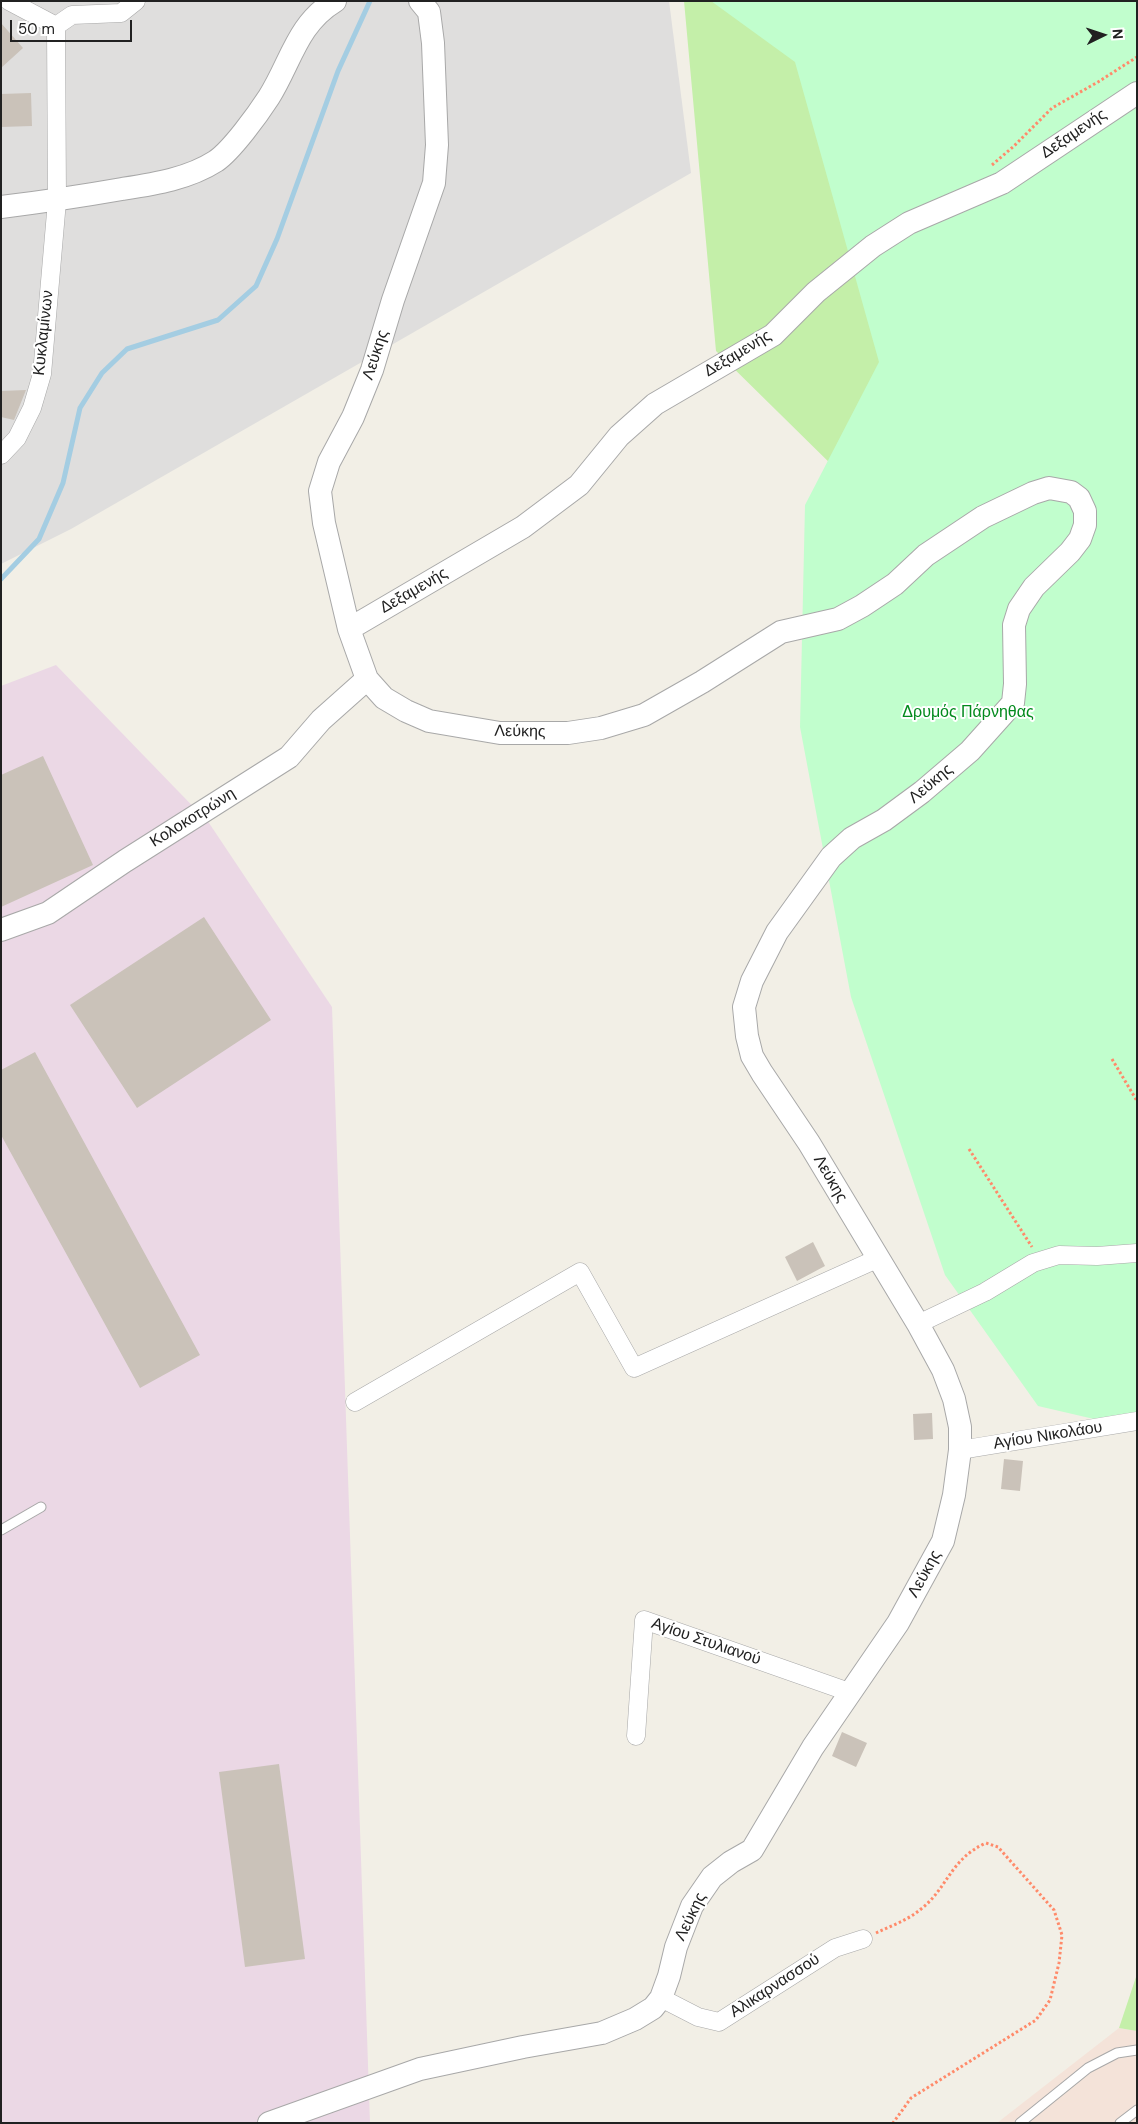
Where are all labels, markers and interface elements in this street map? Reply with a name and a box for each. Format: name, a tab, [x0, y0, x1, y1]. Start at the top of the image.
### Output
scale bar	[12, 10, 135, 42]
north arrow	[1078, 10, 1128, 60]
text: 50 m	[18, 19, 55, 39]
text: N	[1109, 28, 1127, 40]
street label: Δεξαμενής	[1038, 105, 1110, 163]
street label: Κυκλαμίνων	[30, 289, 58, 377]
street label: Δεξαμενής	[701, 327, 775, 381]
street label: Λεύκης	[359, 328, 393, 382]
street label: Δεξαμενής	[377, 564, 451, 618]
park label: Δρυμός Πάρνηθας	[902, 703, 1034, 723]
street label: Λεύκης	[494, 722, 546, 742]
street label: Λεύκης	[905, 760, 957, 808]
street label: Κολοκοτρώνη	[147, 784, 239, 852]
street label: Λεύκης	[809, 1152, 851, 1206]
street label: Αγίου Νικολάου	[992, 1418, 1104, 1454]
street label: Λεύκης	[904, 1547, 946, 1601]
street label: Αγίου Στυλιανού	[649, 1614, 763, 1670]
street label: Λεύκης	[671, 1890, 711, 1944]
street label: Αλικαρνασσού	[727, 1950, 823, 2022]

